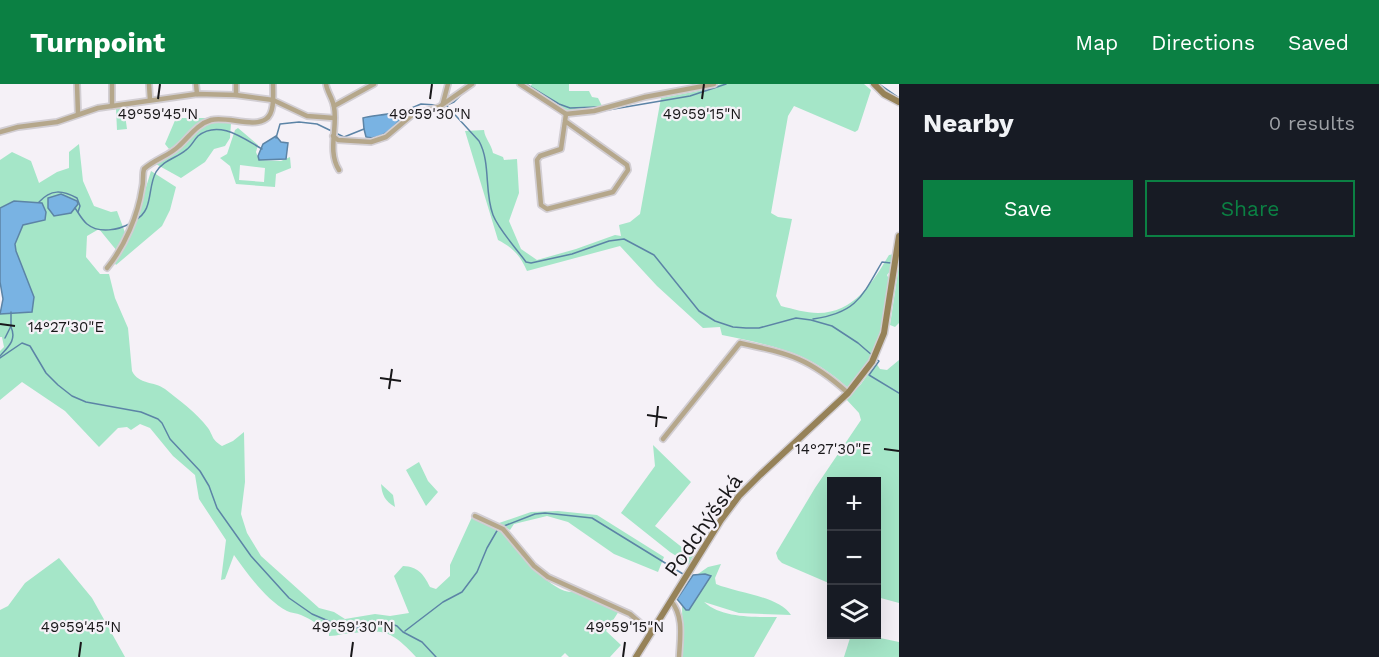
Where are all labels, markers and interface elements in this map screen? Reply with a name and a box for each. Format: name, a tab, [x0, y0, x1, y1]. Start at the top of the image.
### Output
text: Turnpoint	[30, 26, 165, 59]
text: Map	[1075, 30, 1118, 55]
text: Directions	[1151, 30, 1255, 55]
text: Saved	[1288, 30, 1349, 55]
text: 49°59'45"N	[118, 105, 198, 123]
text: 49°59'30"N	[389, 105, 471, 123]
text: 49°59'15"N	[663, 105, 741, 123]
text: Nearby	[923, 108, 1014, 138]
text: 0 results	[1269, 111, 1355, 135]
button: Save	[923, 180, 1133, 237]
button: Share	[1145, 180, 1355, 237]
text: 14°27'30"E	[28, 318, 104, 336]
text: 14°27'30"E	[795, 440, 871, 458]
street label: Podchýšská	[659, 469, 747, 581]
map controls	[827, 477, 881, 639]
button: +	[827, 477, 881, 531]
button: −	[827, 531, 881, 585]
button: layers	[827, 585, 881, 639]
text: 49°59'45"N	[41, 618, 121, 636]
text: 49°59'30"N	[312, 618, 394, 636]
text: 49°59'15"N	[586, 618, 664, 636]

